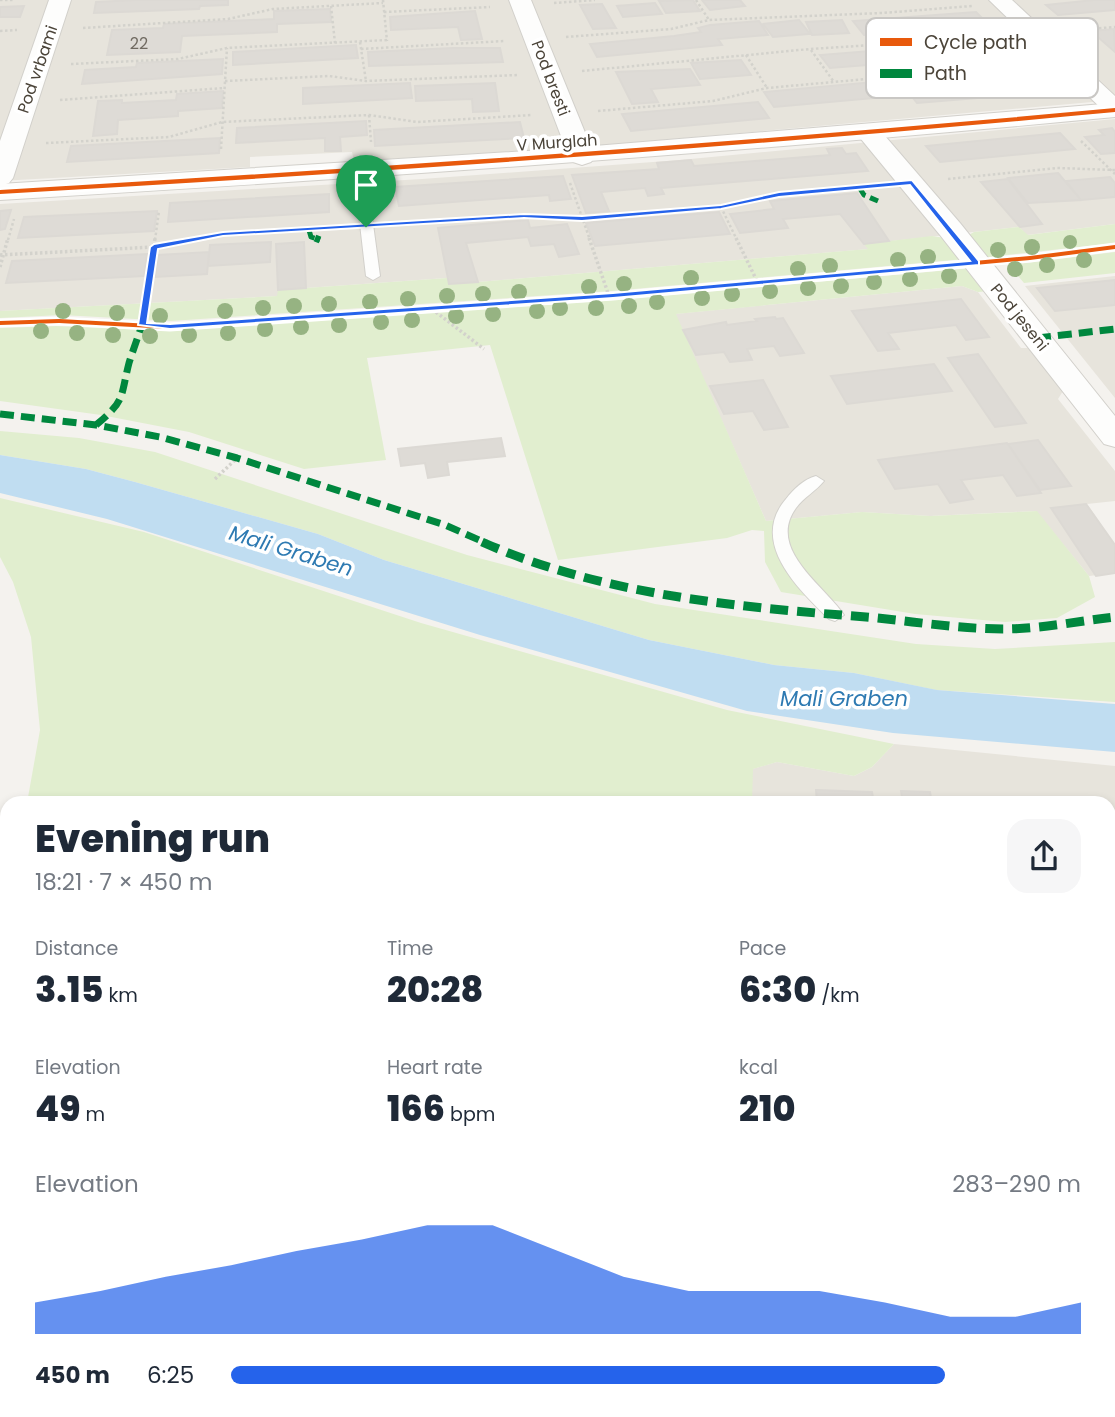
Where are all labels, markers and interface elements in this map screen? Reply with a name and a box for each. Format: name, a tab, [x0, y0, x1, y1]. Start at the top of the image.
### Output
legend	[866, 18, 1098, 98]
street label: Pod vrbami	[12, 22, 63, 116]
text: Cycle path	[924, 29, 1027, 56]
house number: 22	[130, 32, 148, 55]
street label: Pod bresti	[526, 37, 576, 119]
text: Path	[924, 60, 967, 87]
street label: V Murglah	[516, 128, 598, 157]
pin	[336, 155, 396, 227]
icon: arrive	[347, 166, 385, 204]
street label: Pod jeseni	[985, 279, 1054, 356]
water label: Mali Graben	[226, 518, 357, 583]
water label: Mali Graben	[780, 684, 908, 713]
text: Evening run	[35, 812, 270, 865]
button: share	[1007, 819, 1081, 893]
text: 18:21 · 7 × 450 m	[35, 866, 212, 898]
text: Distance	[35, 935, 118, 962]
text: Time	[387, 935, 433, 962]
text: Pace	[739, 935, 786, 962]
text: 3.15	[35, 965, 103, 1014]
text: 20:28	[387, 965, 483, 1014]
text: 6:30	[739, 965, 816, 1014]
text: km	[103, 982, 138, 1009]
text: /km	[816, 982, 860, 1009]
text: Elevation	[35, 1054, 121, 1081]
text: Heart rate	[387, 1054, 482, 1081]
text: kcal	[739, 1054, 778, 1081]
text: 49	[35, 1084, 80, 1133]
text: 166	[387, 1084, 445, 1133]
text: 210	[739, 1084, 795, 1133]
text: m	[80, 1101, 105, 1128]
text: bpm	[445, 1101, 495, 1128]
text: Elevation	[35, 1168, 139, 1200]
text: 283–290 m	[952, 1168, 1081, 1200]
text: 450 m	[35, 1359, 110, 1391]
text: 6:25	[147, 1359, 194, 1391]

